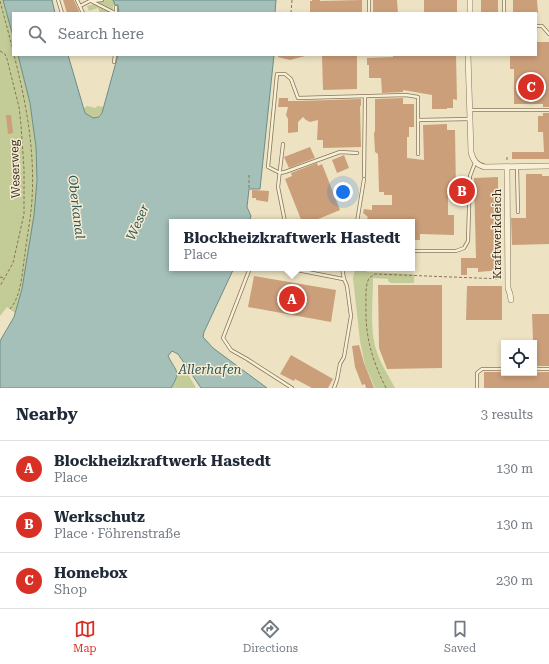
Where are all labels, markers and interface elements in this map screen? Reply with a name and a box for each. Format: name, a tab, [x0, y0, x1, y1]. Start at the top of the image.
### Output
search box	[12, 12, 537, 56]
icon: search	[26, 23, 48, 45]
text: Search here	[58, 25, 144, 43]
pin: C	[518, 72, 544, 102]
street label: Weserweg	[7, 139, 23, 199]
water label: Oberkanal	[65, 174, 88, 240]
pin: B	[449, 176, 475, 206]
your location	[333, 182, 353, 202]
street label: Kraftwerkdeich	[490, 188, 504, 279]
water label: Weser	[123, 201, 152, 242]
popup	[169, 219, 415, 271]
text: Blockheizkraftwerk Hastedt	[184, 229, 400, 247]
text: Place	[184, 247, 217, 262]
pin: A	[279, 284, 305, 314]
map controls	[501, 340, 537, 376]
button: locate	[501, 340, 537, 376]
water label: Allerhafen	[177, 362, 242, 377]
text: Nearby	[16, 404, 78, 424]
text: 3 results	[481, 407, 533, 422]
text: Blockheizkraftwerk Hastedt	[54, 452, 271, 470]
text: A	[24, 461, 34, 476]
text: 130 m	[496, 461, 533, 476]
text: Place	[54, 470, 88, 485]
text: Werkschutz	[54, 508, 145, 526]
text: B	[24, 517, 34, 532]
text: 130 m	[496, 517, 533, 532]
text: Place · Föhrenstraße	[54, 526, 180, 541]
text: Homebox	[54, 564, 127, 582]
text: C	[24, 573, 34, 588]
text: 230 m	[496, 573, 533, 588]
text: Shop	[54, 582, 87, 597]
tab: Map	[73, 618, 97, 655]
tab: Directions	[243, 618, 298, 655]
tab: Saved	[444, 618, 476, 655]

